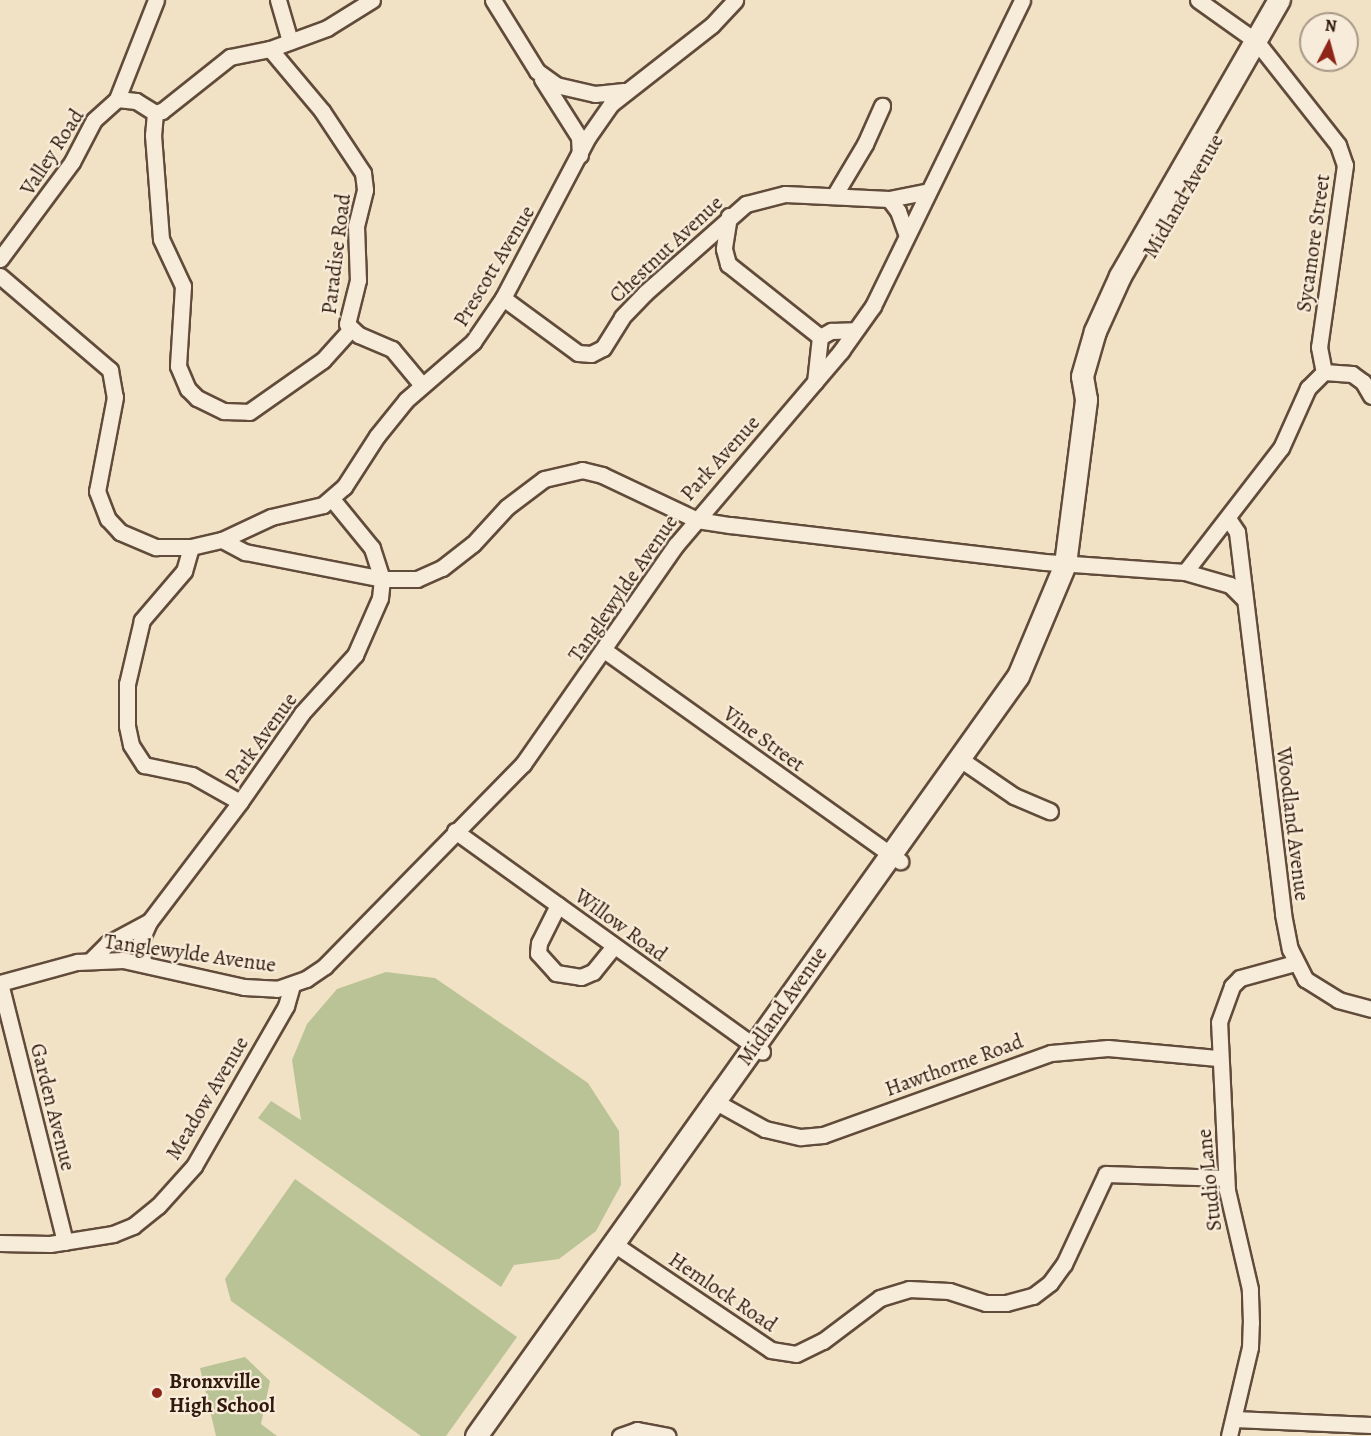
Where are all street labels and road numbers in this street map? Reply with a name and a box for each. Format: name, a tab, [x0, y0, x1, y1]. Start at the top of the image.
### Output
street label: Valley Road	[15, 104, 89, 200]
street label: Midland Avenue	[1137, 129, 1229, 263]
street label: Sycamore Street	[1291, 172, 1335, 314]
street label: Chestnut Avenue	[604, 190, 728, 308]
street label: Paradise Road	[316, 192, 356, 316]
street label: Prescott Avenue	[448, 201, 540, 331]
street label: Park Avenue	[675, 410, 765, 506]
street label: Tanglewylde Avenue	[563, 510, 683, 666]
street label: Park Avenue	[220, 688, 302, 788]
street label: Vine Street	[718, 701, 810, 777]
street label: Woodland Avenue	[1271, 746, 1315, 902]
street label: Willow Road	[570, 883, 672, 967]
street label: Tanglewylde Avenue	[102, 928, 278, 978]
street label: Midland Avenue	[732, 942, 832, 1070]
street label: Hawthorne Road	[882, 1028, 1026, 1102]
street label: Meadow Avenue	[160, 1032, 254, 1164]
street label: Garden Avenue	[25, 1041, 81, 1173]
street label: Studio Lane	[1191, 1128, 1227, 1232]
street label: Hemlock Road	[664, 1247, 782, 1337]

